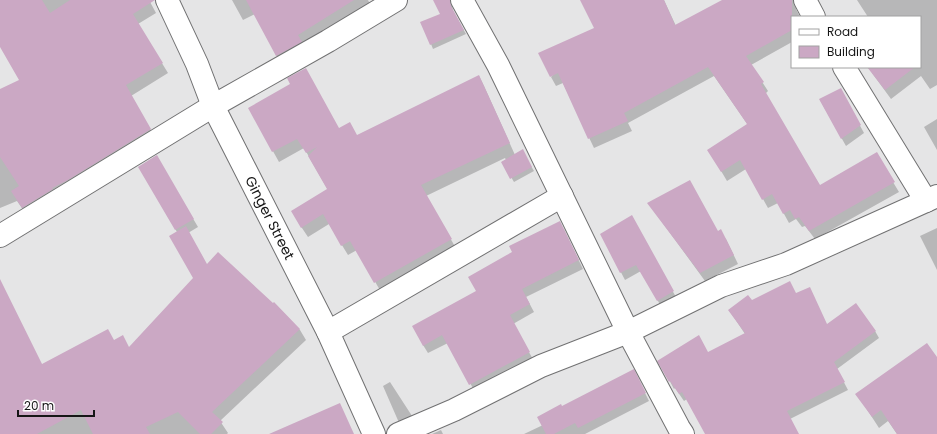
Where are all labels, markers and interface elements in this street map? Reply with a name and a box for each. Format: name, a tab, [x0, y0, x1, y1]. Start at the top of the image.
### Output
legend	[791, 16, 921, 68]
text: Road	[827, 23, 858, 40]
text: Building	[827, 43, 875, 60]
street label: Ginger Street	[240, 172, 300, 263]
scale bar	[18, 392, 94, 418]
text: 20 m	[24, 397, 54, 414]

